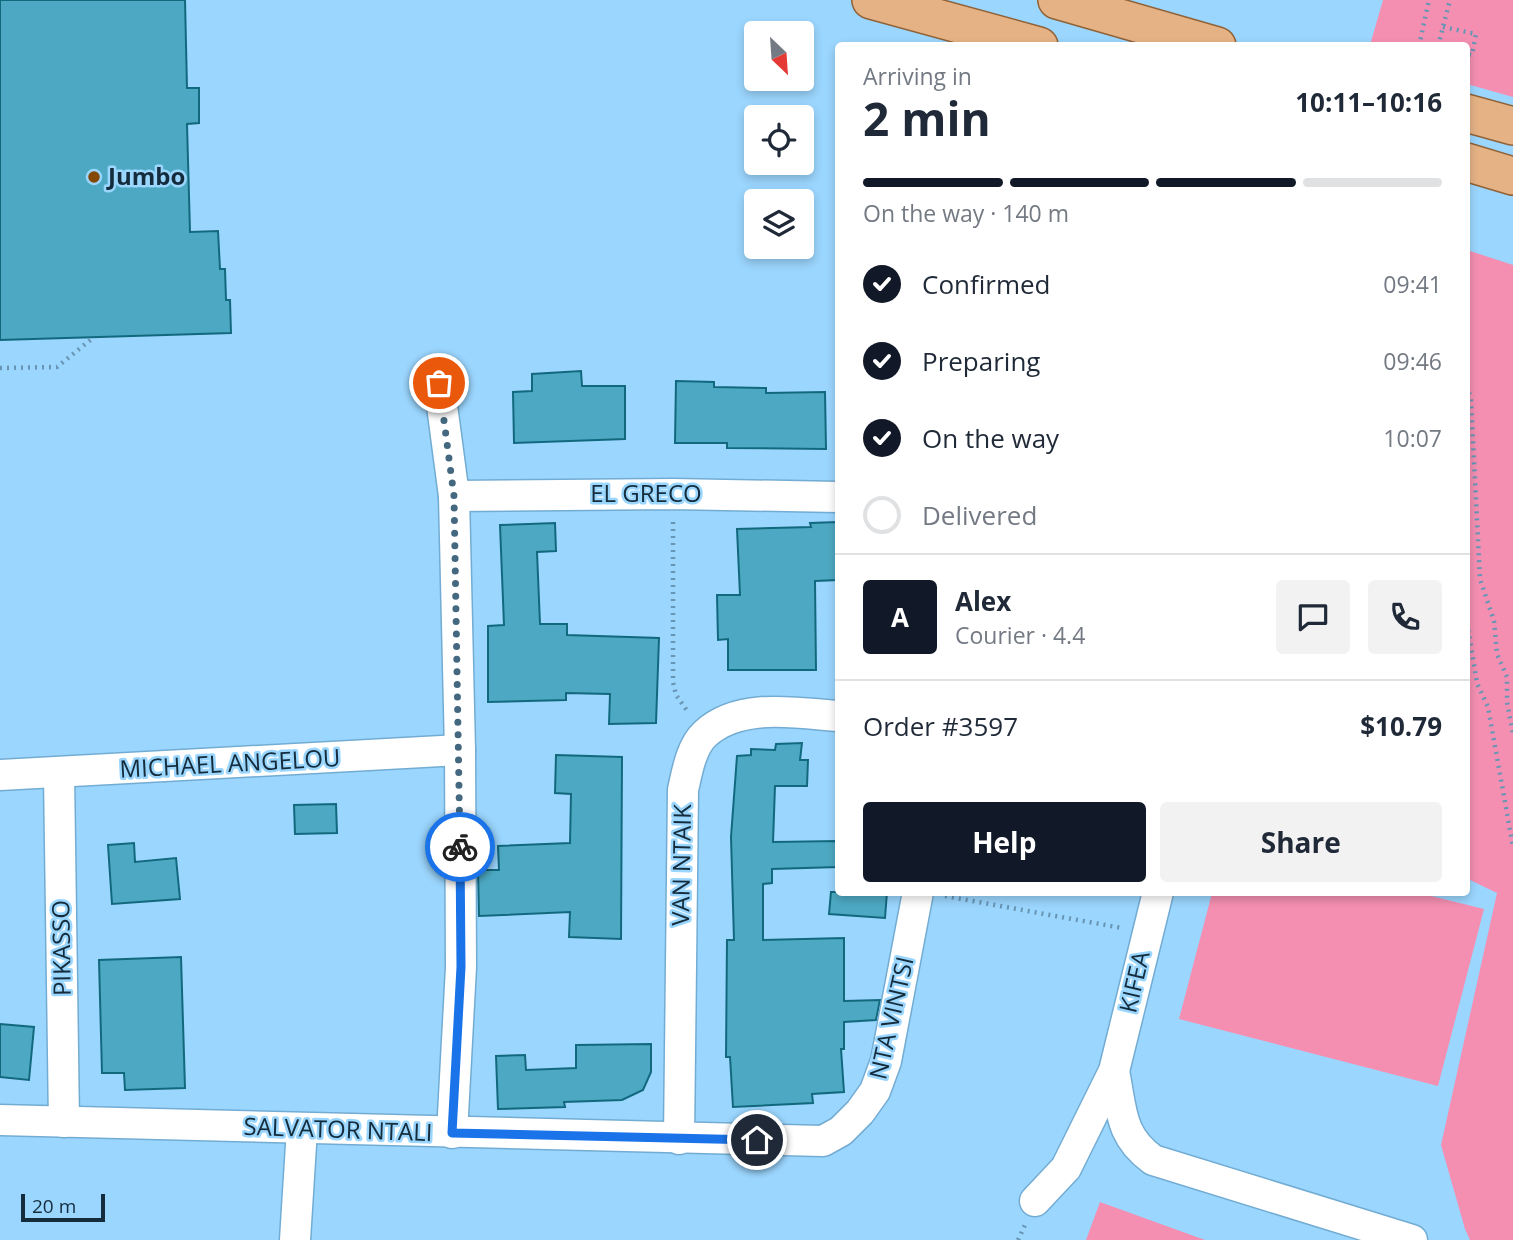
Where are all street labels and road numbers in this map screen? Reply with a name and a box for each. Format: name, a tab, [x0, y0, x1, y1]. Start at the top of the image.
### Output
street label: EL GRECO	[590, 476, 702, 509]
street label: MICHAEL ANGELOU	[119, 740, 341, 785]
street label: VAN NTAIK	[663, 804, 698, 926]
street label: PIKASSO	[43, 900, 78, 996]
street label: KIFEA	[1110, 947, 1157, 1016]
street label: NTA VINTSI	[860, 953, 921, 1082]
street label: SALVATOR NTALI	[243, 1109, 433, 1148]

